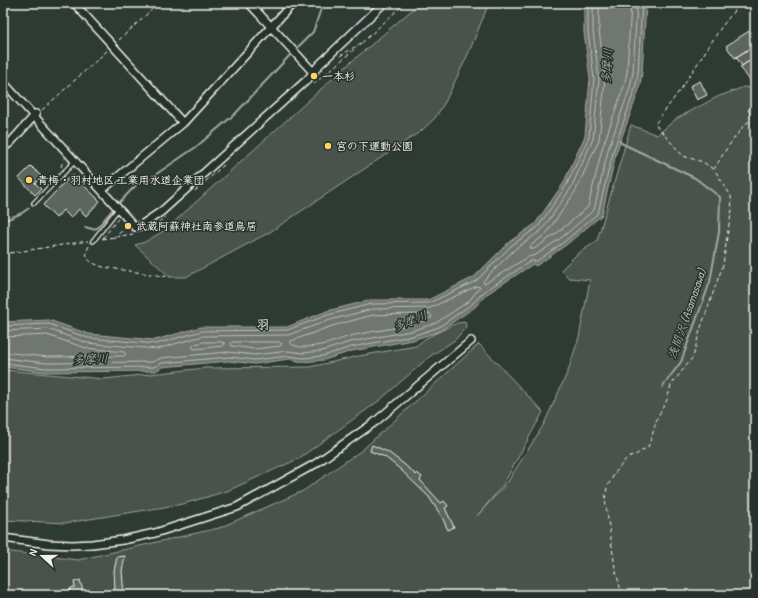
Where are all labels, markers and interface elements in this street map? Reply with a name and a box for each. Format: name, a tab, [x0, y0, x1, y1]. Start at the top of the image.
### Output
water label: 多摩川	[597, 47, 616, 85]
place label: 一本杉	[322, 69, 355, 83]
marker: 一本杉	[309, 71, 319, 81]
place label: 宮の下運動公園	[336, 139, 413, 153]
marker: 宮の下運動公園	[323, 141, 333, 151]
place label: 青梅・羽村地区 工業用水道企業団	[37, 173, 205, 187]
marker: 青梅・羽村地区 工業用水道企業団	[24, 175, 34, 185]
place label: 武蔵阿蘇神社南参道鳥居	[136, 219, 257, 233]
marker: 武蔵阿蘇神社南参道鳥居	[123, 221, 133, 231]
water label: 浅間沢 (Asamasawa)	[663, 265, 711, 361]
water label: 多摩川	[390, 306, 430, 335]
district label: 羽	[256, 315, 270, 333]
water label: 多摩川	[72, 349, 108, 368]
north arrow	[22, 536, 62, 576]
text: N	[25, 547, 40, 558]

